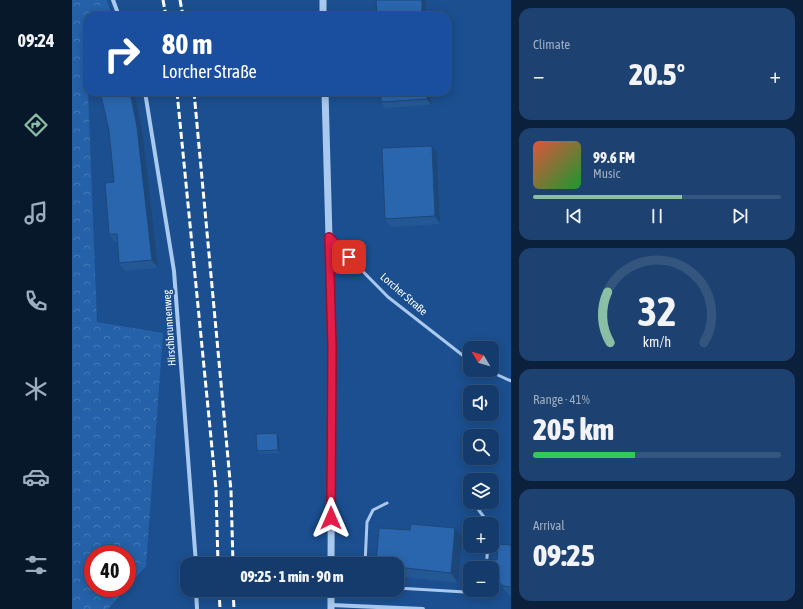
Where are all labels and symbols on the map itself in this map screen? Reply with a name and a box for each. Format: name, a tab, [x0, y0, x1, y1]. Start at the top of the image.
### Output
pin	[332, 240, 366, 274]
street label: Lorcher Straße	[378, 270, 430, 318]
street label: Hirschbrunnenweg	[160, 289, 178, 367]
north arrow	[463, 341, 499, 377]
position arrow	[310, 497, 352, 539]
speed limit sign: 40	[84, 545, 136, 597]

